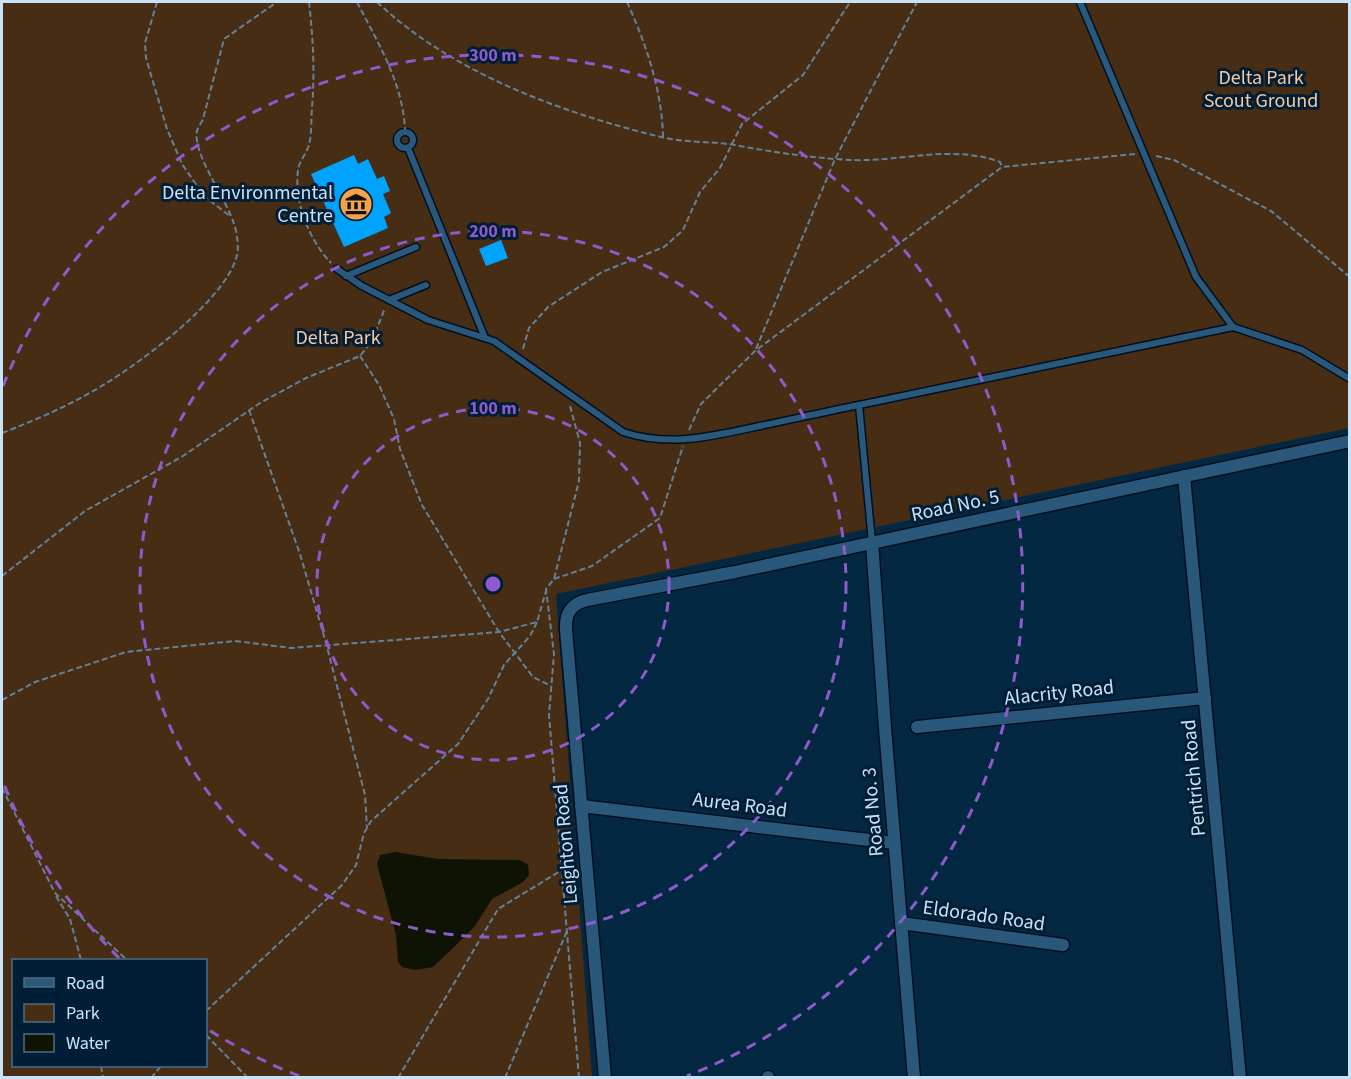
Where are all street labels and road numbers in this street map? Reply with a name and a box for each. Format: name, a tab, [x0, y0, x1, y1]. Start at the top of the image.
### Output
street label: Road No. 5	[909, 483, 1002, 529]
street label: Alacrity Road	[1003, 673, 1115, 713]
street label: Pentrich Road	[1175, 718, 1213, 838]
street label: Road No. 3	[855, 766, 891, 858]
street label: Leighton Road	[547, 783, 585, 905]
street label: Aurea Road	[691, 785, 789, 825]
street label: Eldorado Road	[921, 894, 1047, 938]

